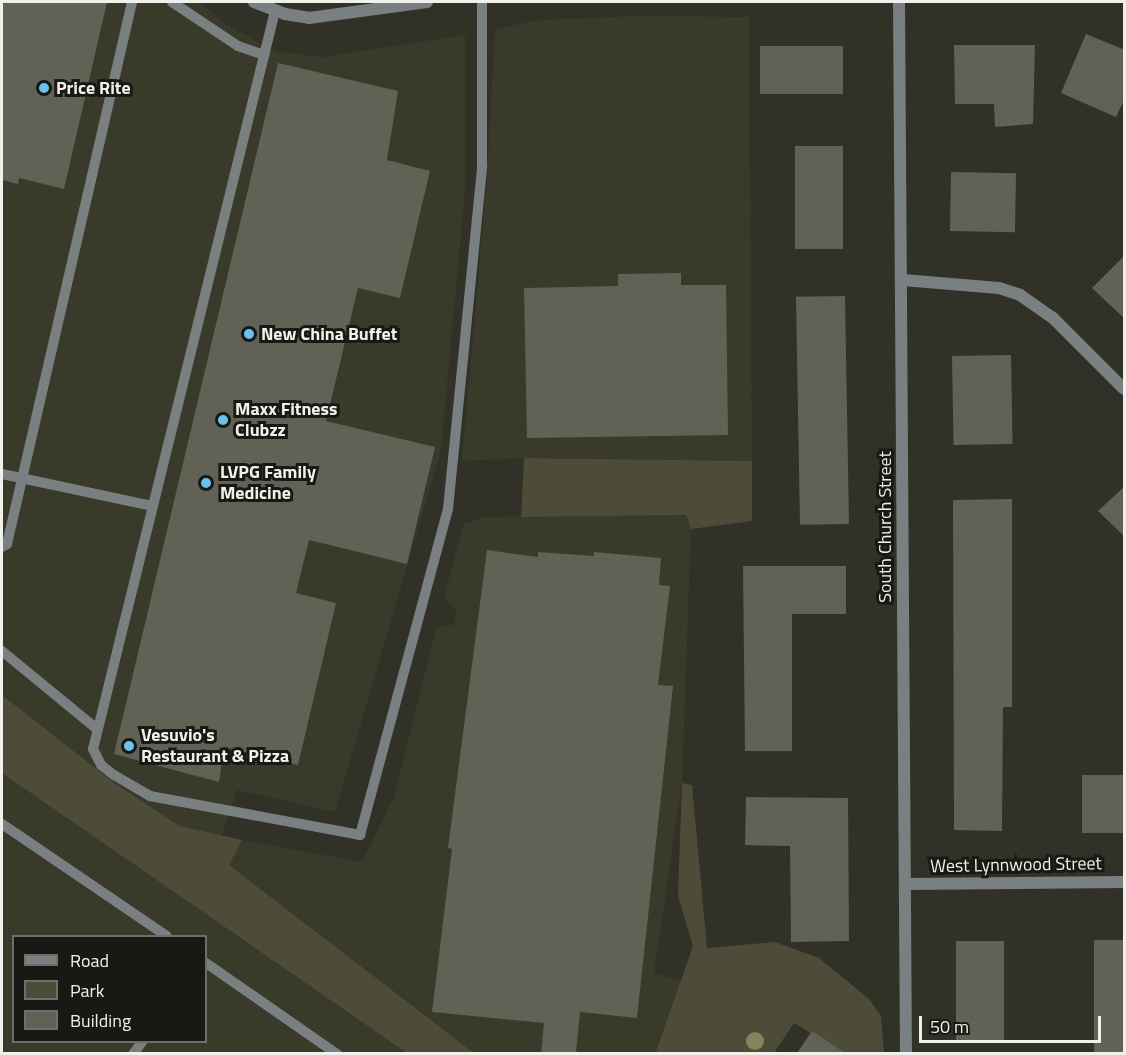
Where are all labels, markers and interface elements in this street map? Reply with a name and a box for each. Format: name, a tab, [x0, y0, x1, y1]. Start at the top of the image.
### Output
place label: Price Rite	[56, 77, 131, 99]
marker: Price Rite	[37, 81, 51, 95]
place label: New China Buffet	[261, 323, 397, 345]
marker: New China Buffet	[242, 327, 256, 341]
place label: Maxx Fitness Clubzz	[235, 399, 338, 442]
marker: Maxx Fitness Clubzz	[216, 413, 230, 427]
street label: South Church Street	[874, 451, 896, 603]
place label: LVPG Family Medicine	[220, 462, 316, 504]
marker: LVPG Family Medicine	[197, 474, 215, 492]
place label: Vesuvio's Restaurant & Pizza	[141, 725, 289, 768]
marker: Vesuvio's Restaurant & Pizza	[122, 739, 136, 753]
street label: West Lynnwood Street	[930, 853, 1102, 877]
legend	[12, 935, 207, 1043]
text: Road	[70, 947, 109, 974]
text: Park	[70, 977, 104, 1004]
scale bar	[922, 1004, 1104, 1042]
text: Building	[70, 1007, 131, 1034]
text: 50 m	[930, 1013, 969, 1040]

